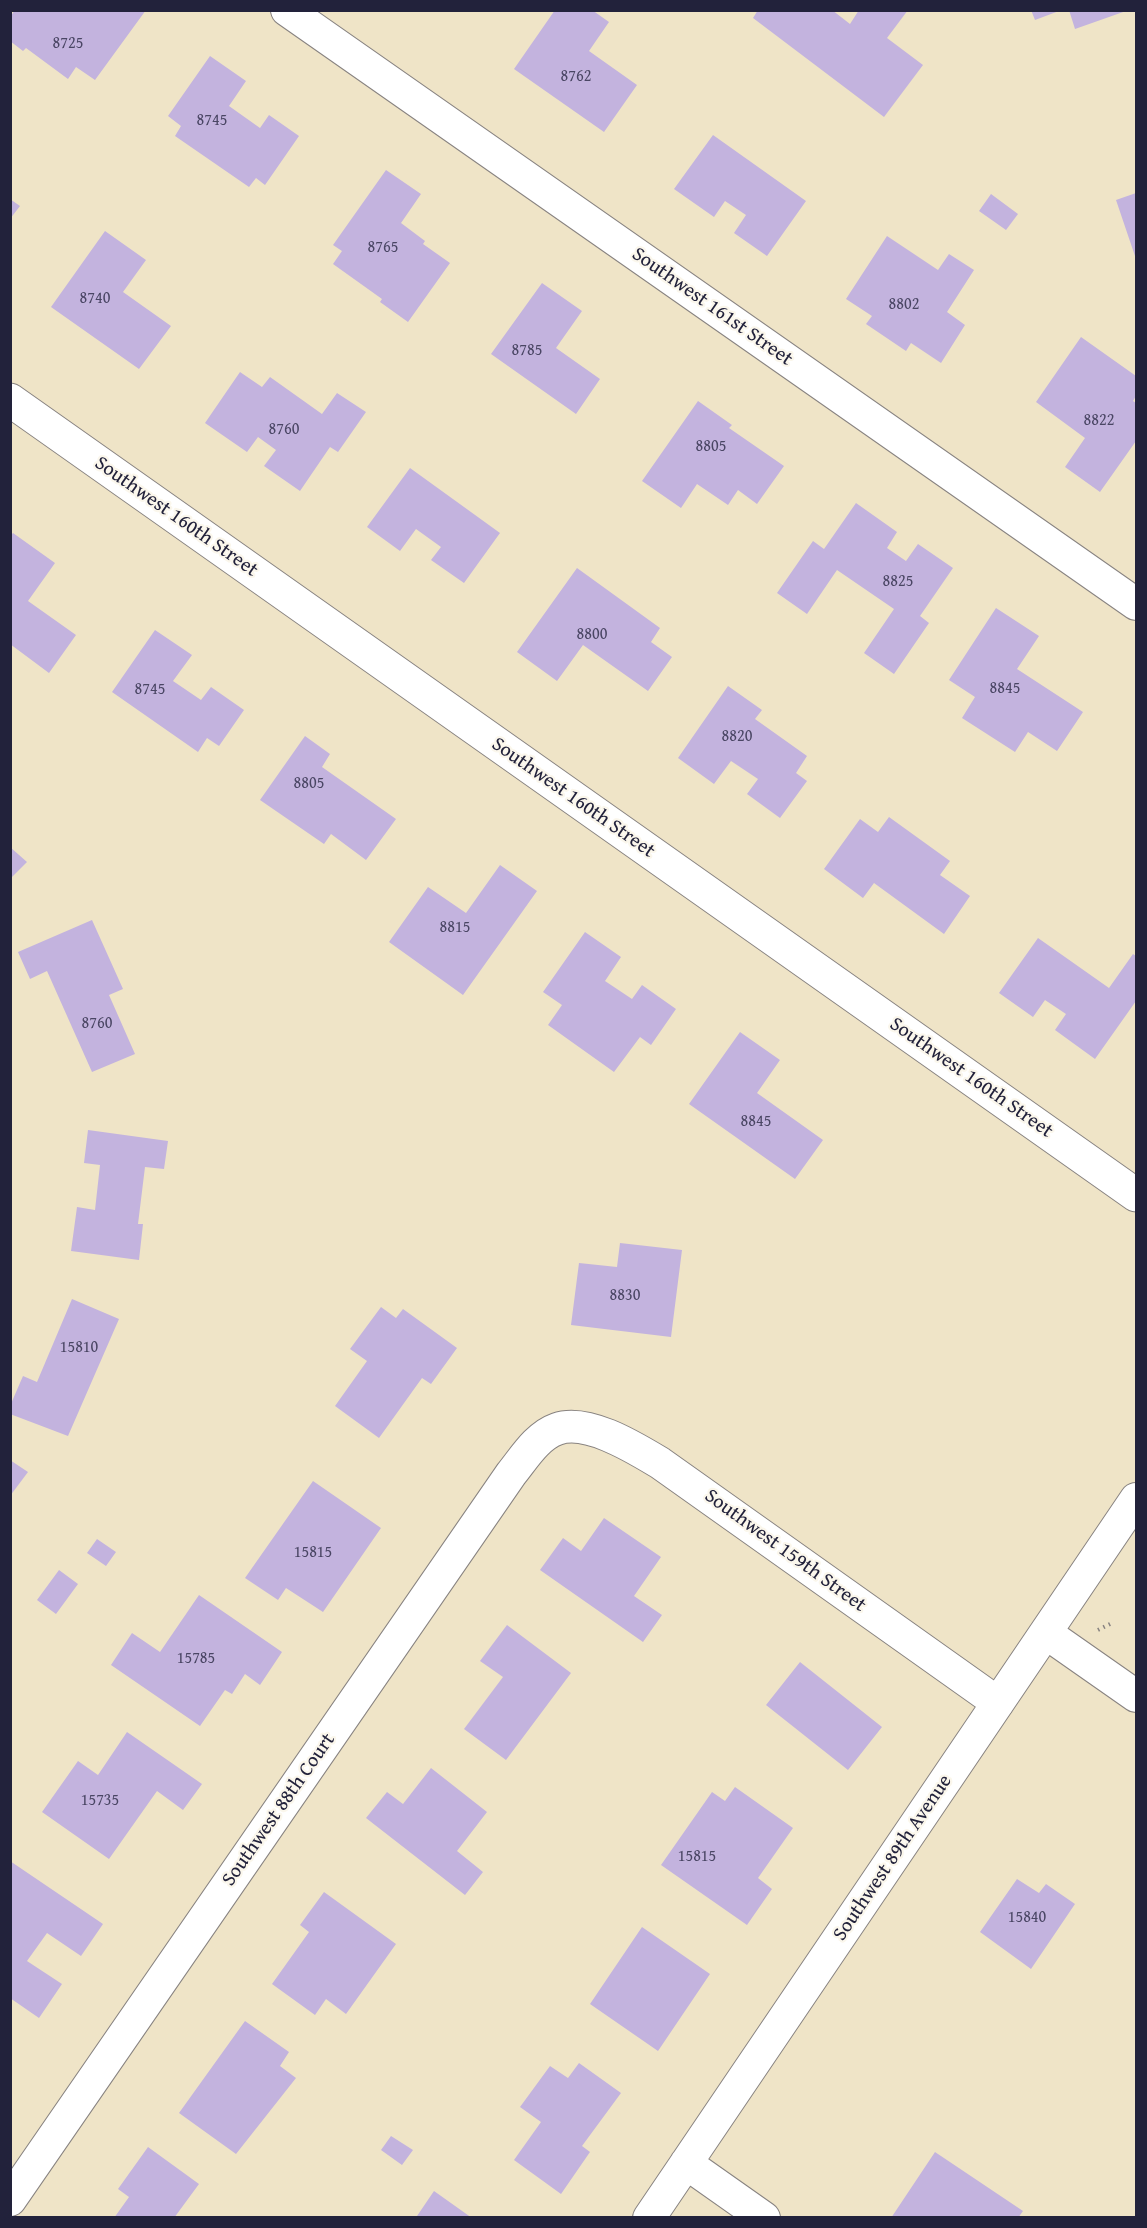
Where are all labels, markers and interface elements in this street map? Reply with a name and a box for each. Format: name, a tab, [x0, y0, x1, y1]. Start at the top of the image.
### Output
house number: 8725	[53, 34, 83, 54]
house number: 8762	[561, 67, 591, 87]
house number: 8745	[197, 111, 227, 131]
house number: 8765	[368, 238, 398, 258]
street label: Southwest 161st Street	[627, 243, 797, 371]
house number: 8740	[80, 289, 110, 309]
house number: 8802	[889, 295, 919, 315]
house number: 8785	[512, 341, 542, 361]
house number: 8822	[1084, 411, 1114, 431]
house number: 8760	[269, 420, 299, 440]
house number: 8805	[696, 437, 726, 457]
street label: Southwest 160th Street	[90, 452, 262, 582]
house number: 8825	[883, 572, 913, 592]
house number: 8800	[577, 625, 607, 645]
house number: 8845	[990, 679, 1020, 699]
house number: 8745	[135, 680, 165, 700]
house number: 8820	[722, 727, 752, 747]
street label: Southwest 160th Street	[487, 733, 659, 863]
house number: 8805	[294, 774, 324, 794]
house number: 8815	[440, 918, 470, 938]
street label: Southwest 160th Street	[885, 1013, 1057, 1143]
house number: 8760	[82, 1014, 112, 1034]
house number: 8845	[741, 1112, 771, 1132]
house number: 8830	[610, 1286, 640, 1306]
house number: 15810	[60, 1338, 98, 1358]
street label: Southwest 159th Street	[700, 1484, 870, 1618]
house number: 15815	[294, 1543, 332, 1563]
house number: 15785	[177, 1649, 215, 1669]
street label: Southwest 88th Court	[217, 1729, 341, 1891]
street label: Southwest 89th Avenue	[829, 1770, 957, 1946]
house number: 15735	[81, 1791, 119, 1811]
house number: 15815	[678, 1847, 716, 1867]
house number: 15840	[1008, 1908, 1046, 1928]

